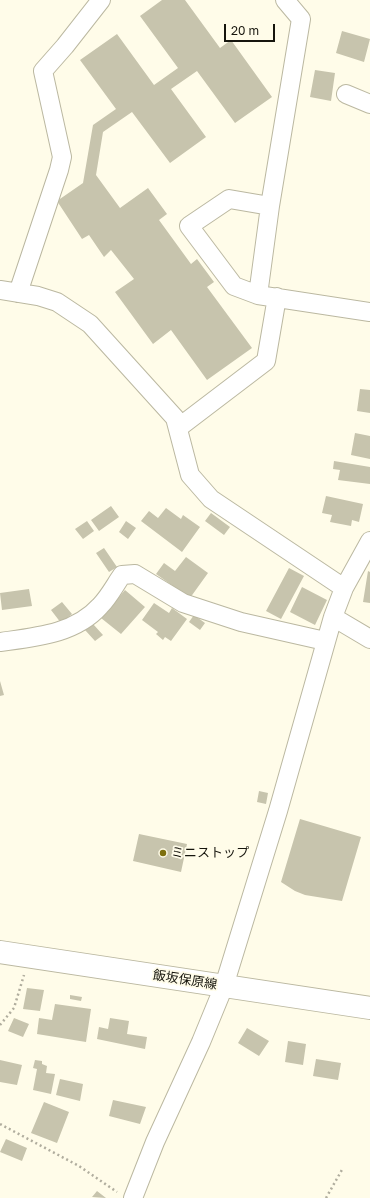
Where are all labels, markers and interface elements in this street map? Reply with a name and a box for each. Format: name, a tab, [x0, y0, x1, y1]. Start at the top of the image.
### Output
scale bar	[226, 16, 277, 42]
text: 20 m	[231, 23, 259, 38]
place label: ミニストップ	[171, 845, 249, 861]
marker: ミニストップ	[158, 848, 168, 858]
street label: 飯坂保原線	[152, 967, 218, 993]

